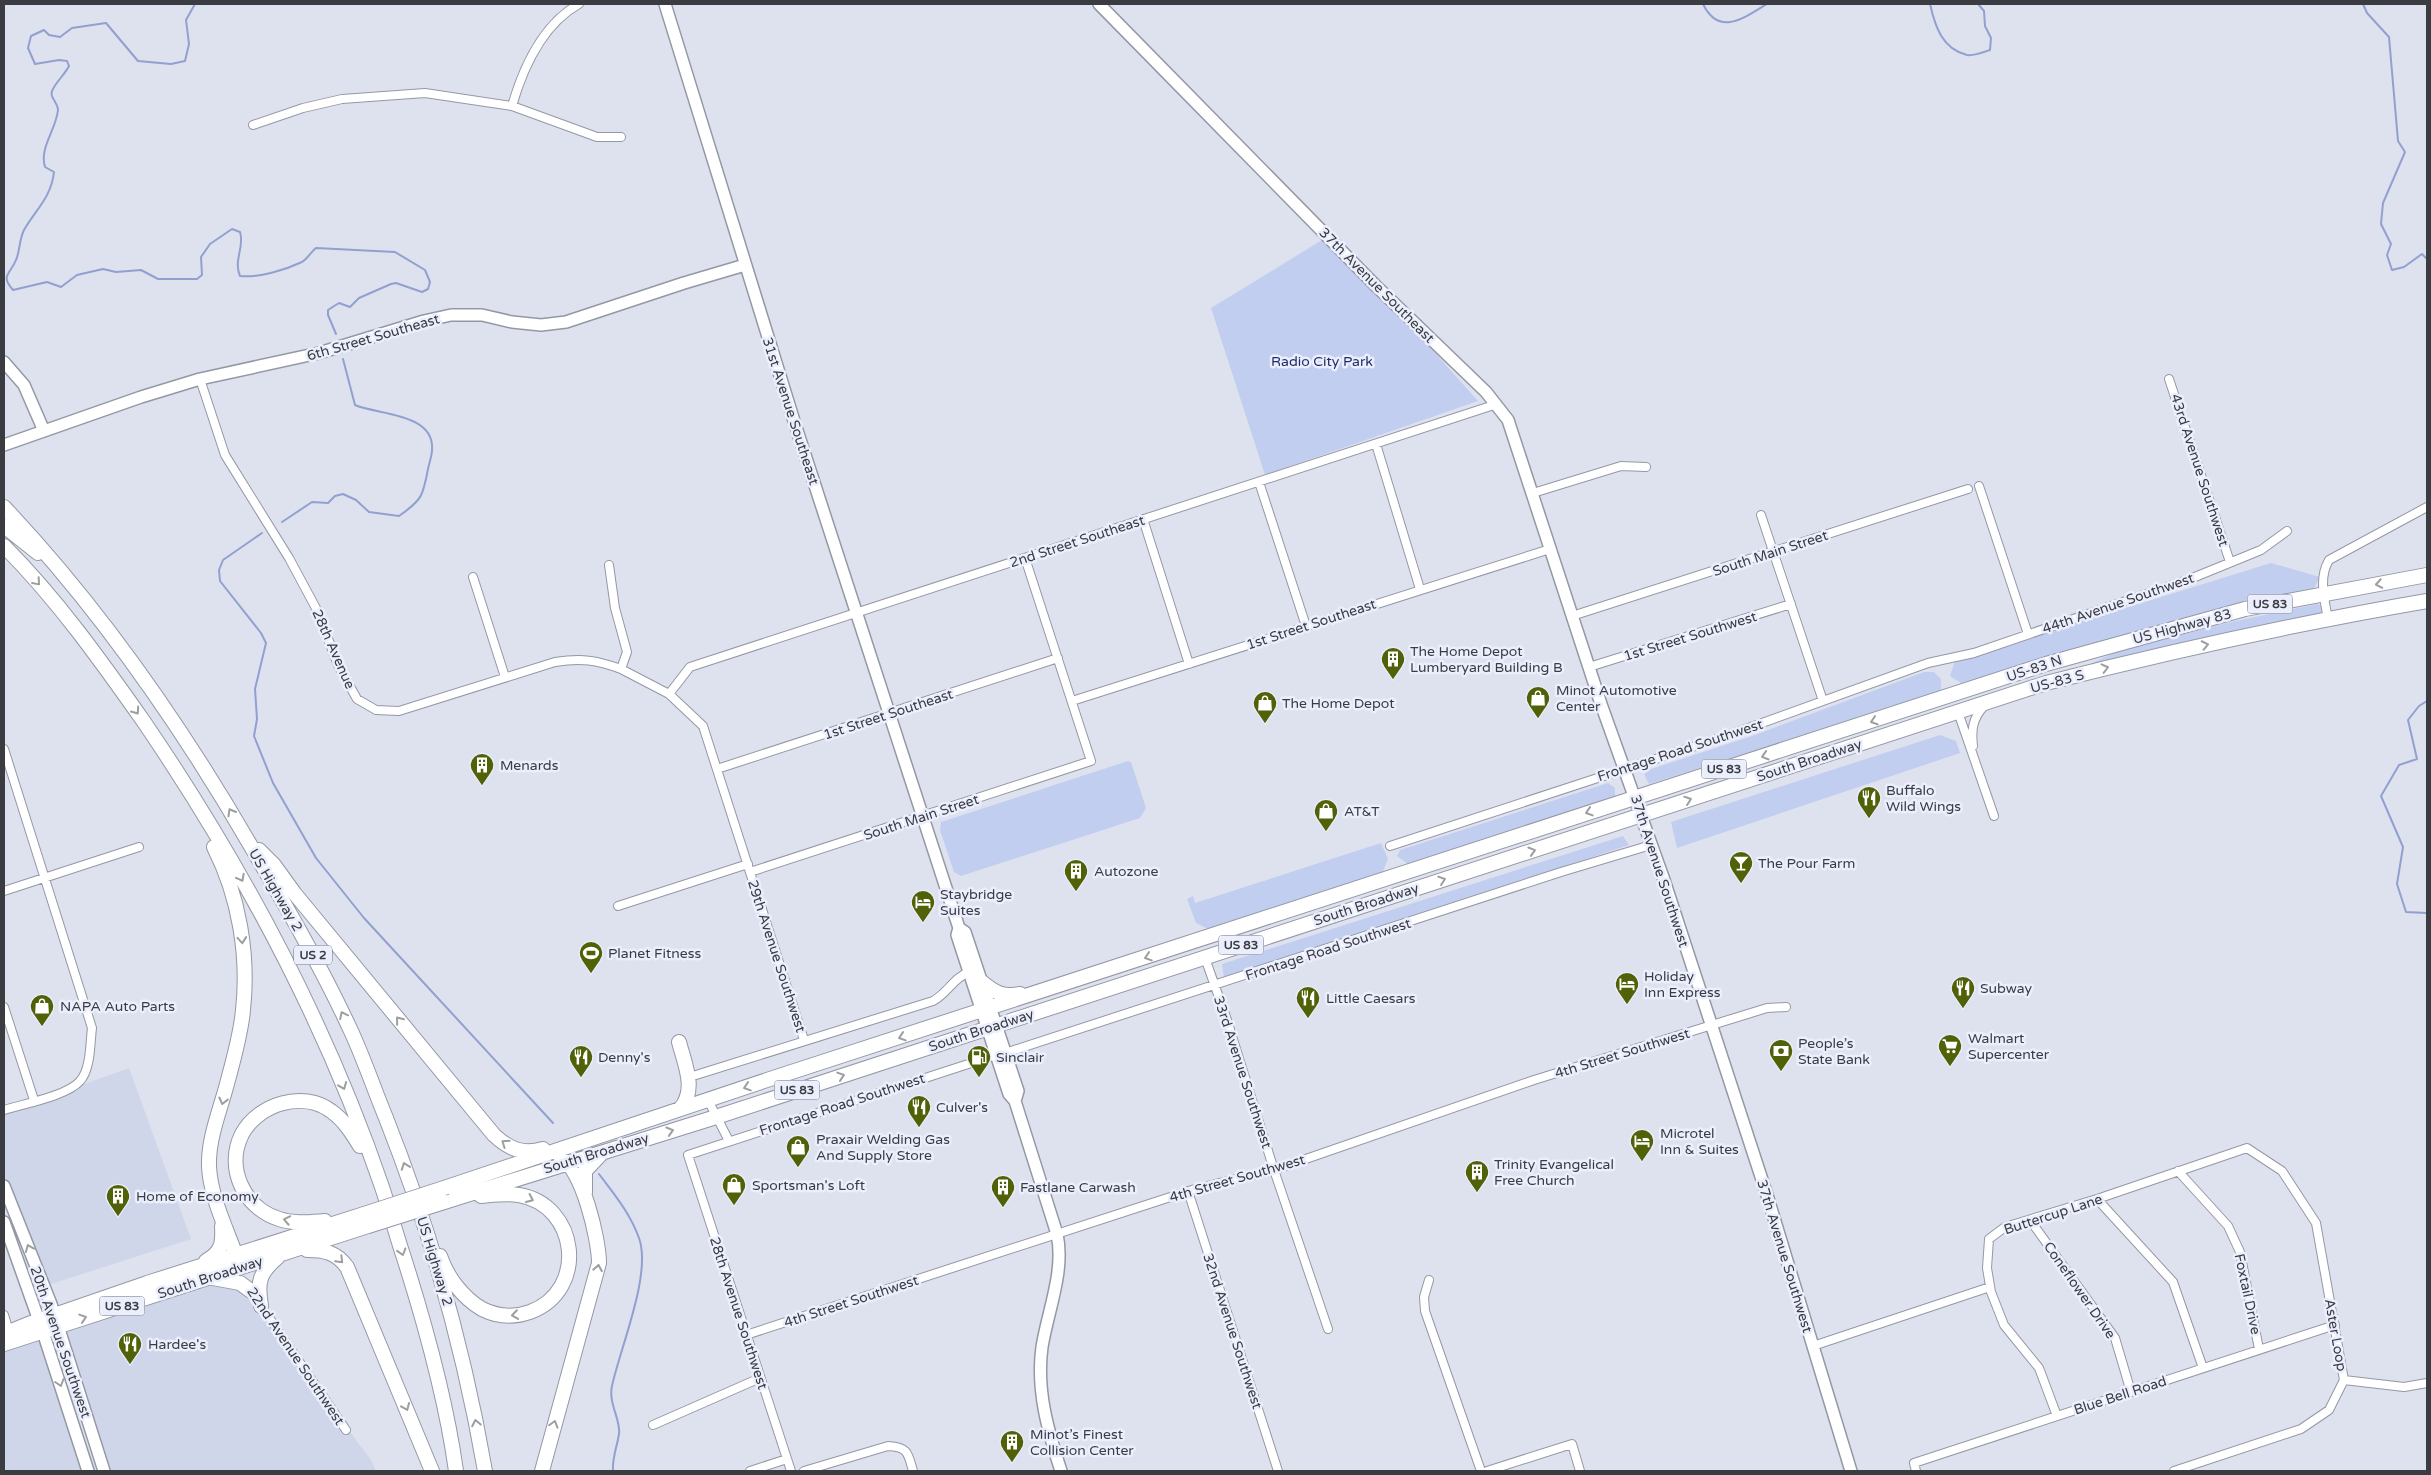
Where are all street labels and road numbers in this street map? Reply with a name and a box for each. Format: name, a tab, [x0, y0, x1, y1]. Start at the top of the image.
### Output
street label: 37th Avenue Southeast	[1315, 224, 1438, 347]
street label: 6th Street Southeast	[305, 310, 442, 365]
street label: 31st Avenue Southeast	[759, 335, 823, 488]
street label: 43rd Avenue Southwest	[2167, 392, 2232, 549]
street label: 2nd Street Southeast	[1008, 511, 1147, 571]
street label: South Main Street	[1710, 527, 1831, 580]
street label: 44th Avenue Southwest	[2040, 569, 2197, 637]
road number: US 83	[2248, 594, 2292, 614]
street label: 1st Street Southeast	[1244, 595, 1379, 653]
street label: US Highway 83	[2131, 605, 2233, 648]
street label: 28th Avenue	[308, 607, 359, 692]
street label: 1st Street Southwest	[1621, 608, 1759, 665]
street label: US-83 N	[2004, 652, 2064, 685]
street label: US-83 S	[2028, 666, 2086, 697]
street label: 1st Street Southeast	[821, 685, 956, 743]
street label: Frontage Road Southwest	[1595, 715, 1766, 785]
street label: South Broadway	[1754, 735, 1864, 785]
road number: US 83	[1702, 760, 1746, 779]
street label: South Main Street	[861, 791, 982, 844]
street label: 37th Avenue Southwest	[1627, 793, 1692, 950]
street label: US Highway 2	[245, 846, 306, 935]
street label: 29th Avenue Southwest	[744, 878, 809, 1035]
street label: South Broadway	[1311, 879, 1421, 929]
street label: Frontage Road Southwest	[1243, 914, 1414, 984]
road number: US 83	[1218, 936, 1264, 954]
road number: US 2	[294, 946, 332, 964]
street label: 33rd Avenue Southwest	[1210, 994, 1275, 1151]
street label: South Broadway	[926, 1005, 1036, 1055]
street label: 4th Street Southwest	[1553, 1025, 1692, 1082]
street label: Frontage Road Southwest	[757, 1069, 928, 1139]
road number: US 83	[774, 1080, 820, 1100]
street label: South Broadway	[541, 1129, 651, 1178]
street label: 4th Street Southwest	[1167, 1151, 1308, 1206]
street label: 37th Avenue Southwest	[1753, 1178, 1816, 1335]
street label: Buttercup Lane	[2002, 1191, 2105, 1238]
street label: US Highway 2	[413, 1214, 456, 1308]
street label: 28th Avenue Southwest	[706, 1235, 771, 1392]
street label: Coneflower Drive	[2040, 1239, 2119, 1342]
street label: 32nd Avenue Southwest	[1199, 1251, 1266, 1412]
street label: South Broadway	[155, 1252, 265, 1302]
street label: Foxtail Drive	[2231, 1252, 2264, 1336]
street label: 20th Avenue Southwest	[27, 1264, 95, 1421]
street label: 4th Street Southwest	[782, 1272, 921, 1331]
street label: 22nd Avenue Southwest	[243, 1284, 348, 1429]
road number: US 83	[100, 1296, 144, 1315]
street label: Aster Loop	[2321, 1298, 2350, 1373]
street label: Blue Bell Road	[2072, 1372, 2169, 1418]

